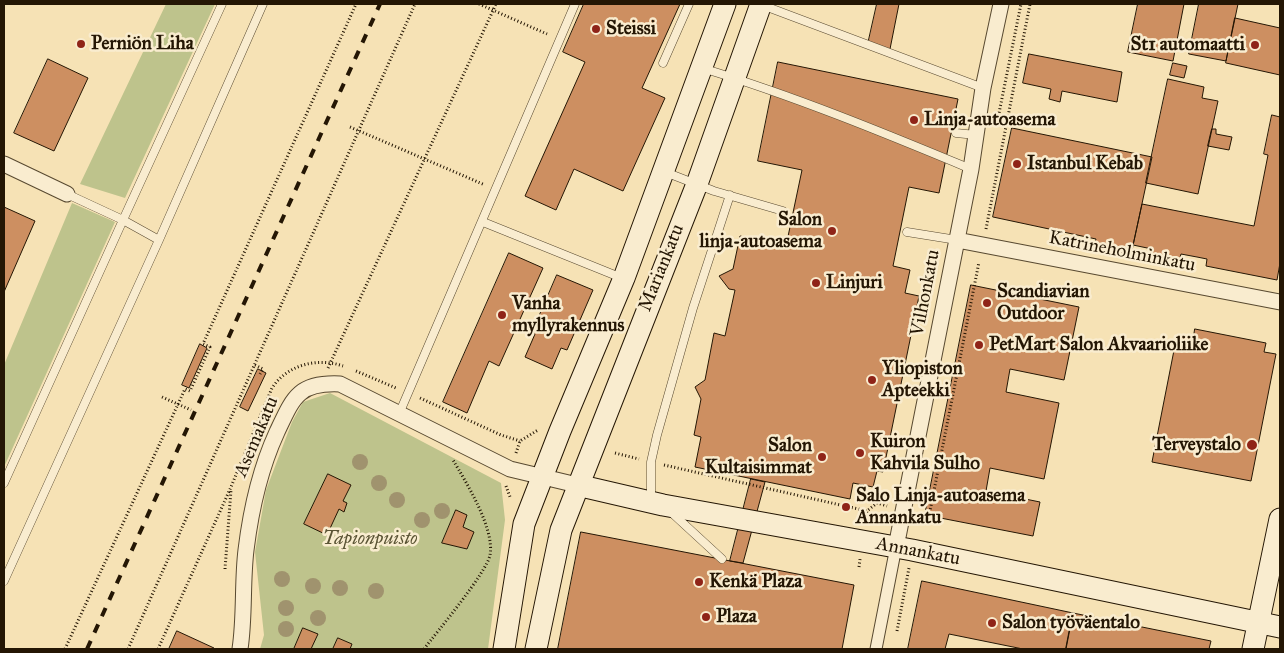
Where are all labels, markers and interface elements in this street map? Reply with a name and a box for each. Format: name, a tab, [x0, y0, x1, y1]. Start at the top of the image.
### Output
place label: Steissi	[606, 18, 656, 40]
marker: Steissi	[590, 23, 602, 35]
place label: Perniön Liha	[91, 33, 194, 55]
place label: St1 automaatti	[1131, 34, 1245, 56]
marker: Perniön Liha	[75, 38, 87, 50]
marker: St1 automaatti	[1249, 39, 1261, 51]
place label: Linja-autoasema	[924, 109, 1055, 131]
marker: Linja-autoasema	[908, 114, 920, 126]
place label: Istanbul Kebab	[1027, 153, 1143, 175]
marker: Istanbul Kebab	[1011, 158, 1023, 170]
place label: Salon linja-autoasema	[699, 209, 822, 253]
street label: Mariankatu	[634, 221, 690, 315]
marker: Salon linja-autoasema	[826, 225, 838, 237]
street label: Katrineholminkatu	[1047, 227, 1197, 277]
street label: Vilhonkatu	[906, 248, 946, 338]
place label: Linjuri	[826, 272, 883, 294]
marker: Linjuri	[810, 277, 822, 289]
place label: Scandiavian Outdoor	[997, 281, 1090, 325]
place label: Vanha myllyrakennus	[512, 293, 625, 337]
marker: Scandiavian Outdoor	[981, 297, 993, 309]
marker: Vanha myllyrakennus	[496, 309, 508, 321]
place label: PetMart Salon Akvaarioliike	[989, 334, 1209, 356]
marker: PetMart Salon Akvaarioliike	[973, 339, 985, 351]
place label: Yliopiston Apteekki	[882, 358, 963, 402]
marker: Yliopiston Apteekki	[866, 374, 878, 386]
street label: Asemakatu	[230, 393, 284, 481]
place label: Kuiron Kahvila Sulho	[870, 431, 980, 475]
place label: Terveystalo	[1152, 434, 1241, 456]
place label: Salon Kultaisimmat	[705, 435, 812, 479]
marker: Terveystalo	[1245, 438, 1259, 452]
marker: Kuiron Kahvila Sulho	[854, 447, 866, 459]
marker: Salon Kultaisimmat	[816, 451, 828, 463]
place label: Salo Linja-autoasema Annankatu	[856, 485, 1025, 529]
marker: Salo Linja-autoasema Annankatu	[840, 501, 852, 513]
park label: Tapionpuisto	[323, 528, 417, 550]
street label: Annankatu	[874, 533, 962, 571]
place label: Kenkä Plaza	[709, 571, 802, 593]
marker: Kenkä Plaza	[693, 576, 705, 588]
place label: Plaza	[716, 606, 757, 628]
marker: Plaza	[700, 611, 712, 623]
place label: Salon työväentalo	[1002, 612, 1140, 634]
marker: Salon työväentalo	[986, 617, 998, 629]

